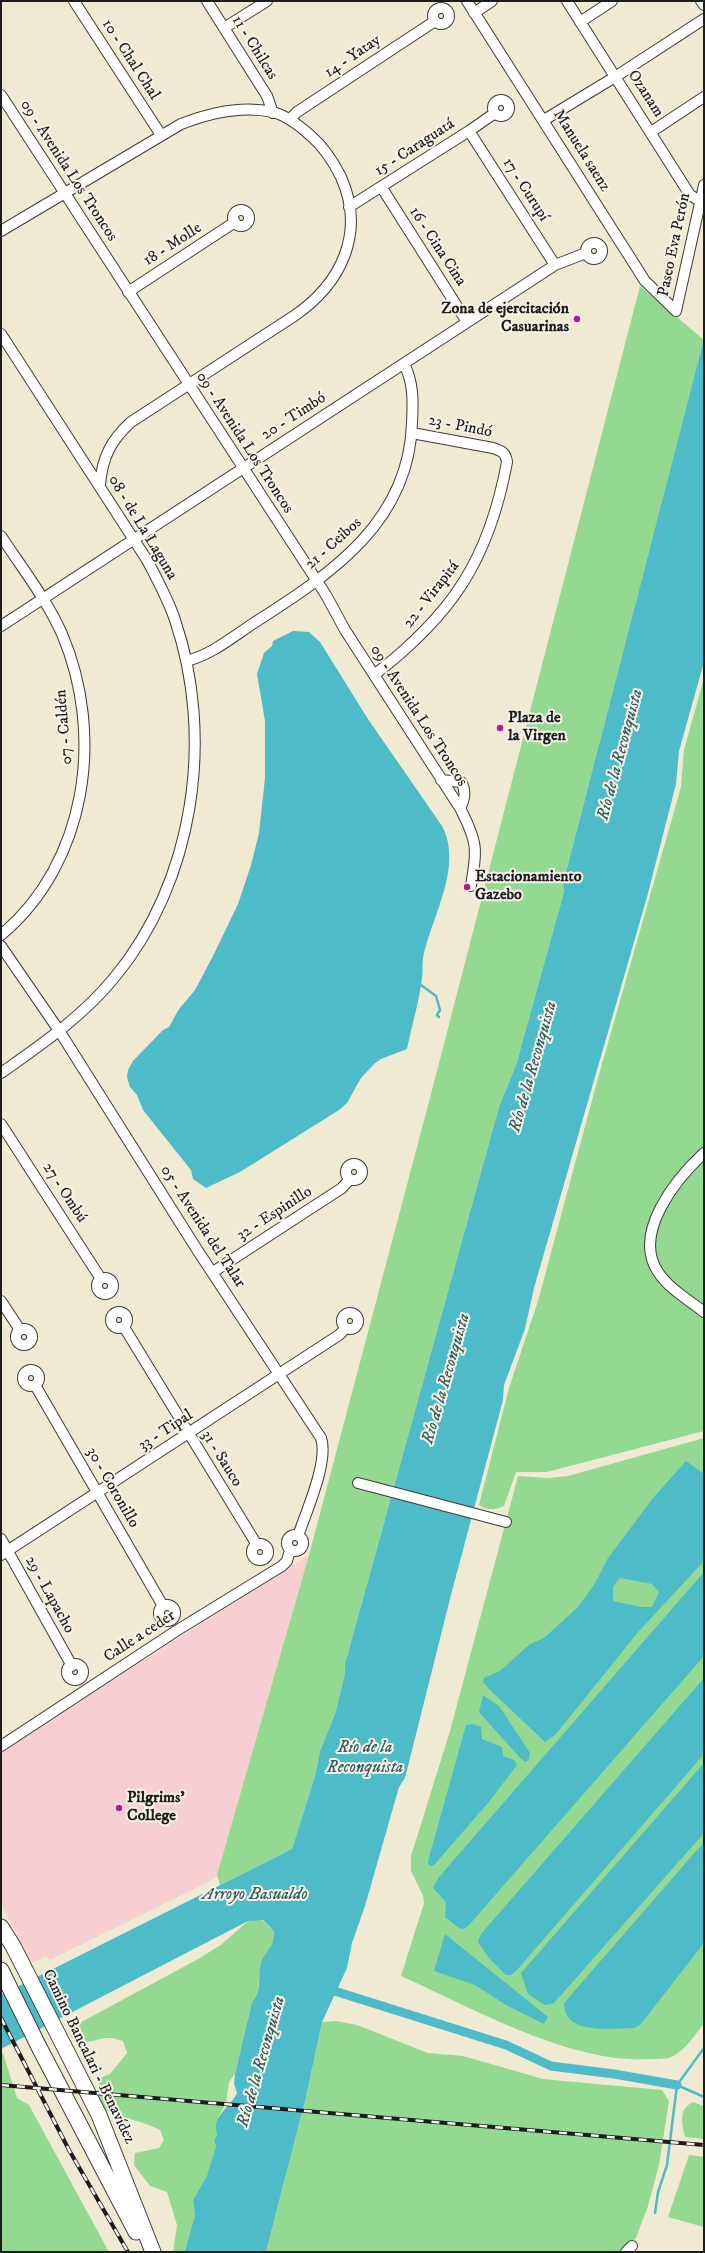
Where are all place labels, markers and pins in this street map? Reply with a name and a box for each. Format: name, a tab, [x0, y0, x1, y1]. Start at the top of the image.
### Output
place label: Zona de ejercitación Casuarinas	[441, 300, 569, 338]
marker: Zona de ejercitación Casuarinas	[572, 314, 582, 324]
place label: Plaza de la Virgen	[508, 709, 566, 747]
marker: Plaza de la Virgen	[495, 723, 505, 733]
place label: Estacionamiento Gazebo	[475, 868, 582, 906]
marker: Estacionamiento Gazebo	[462, 882, 472, 892]
place label: Pilgrims' College	[127, 1789, 185, 1827]
marker: Pilgrims' College	[114, 1803, 124, 1813]

